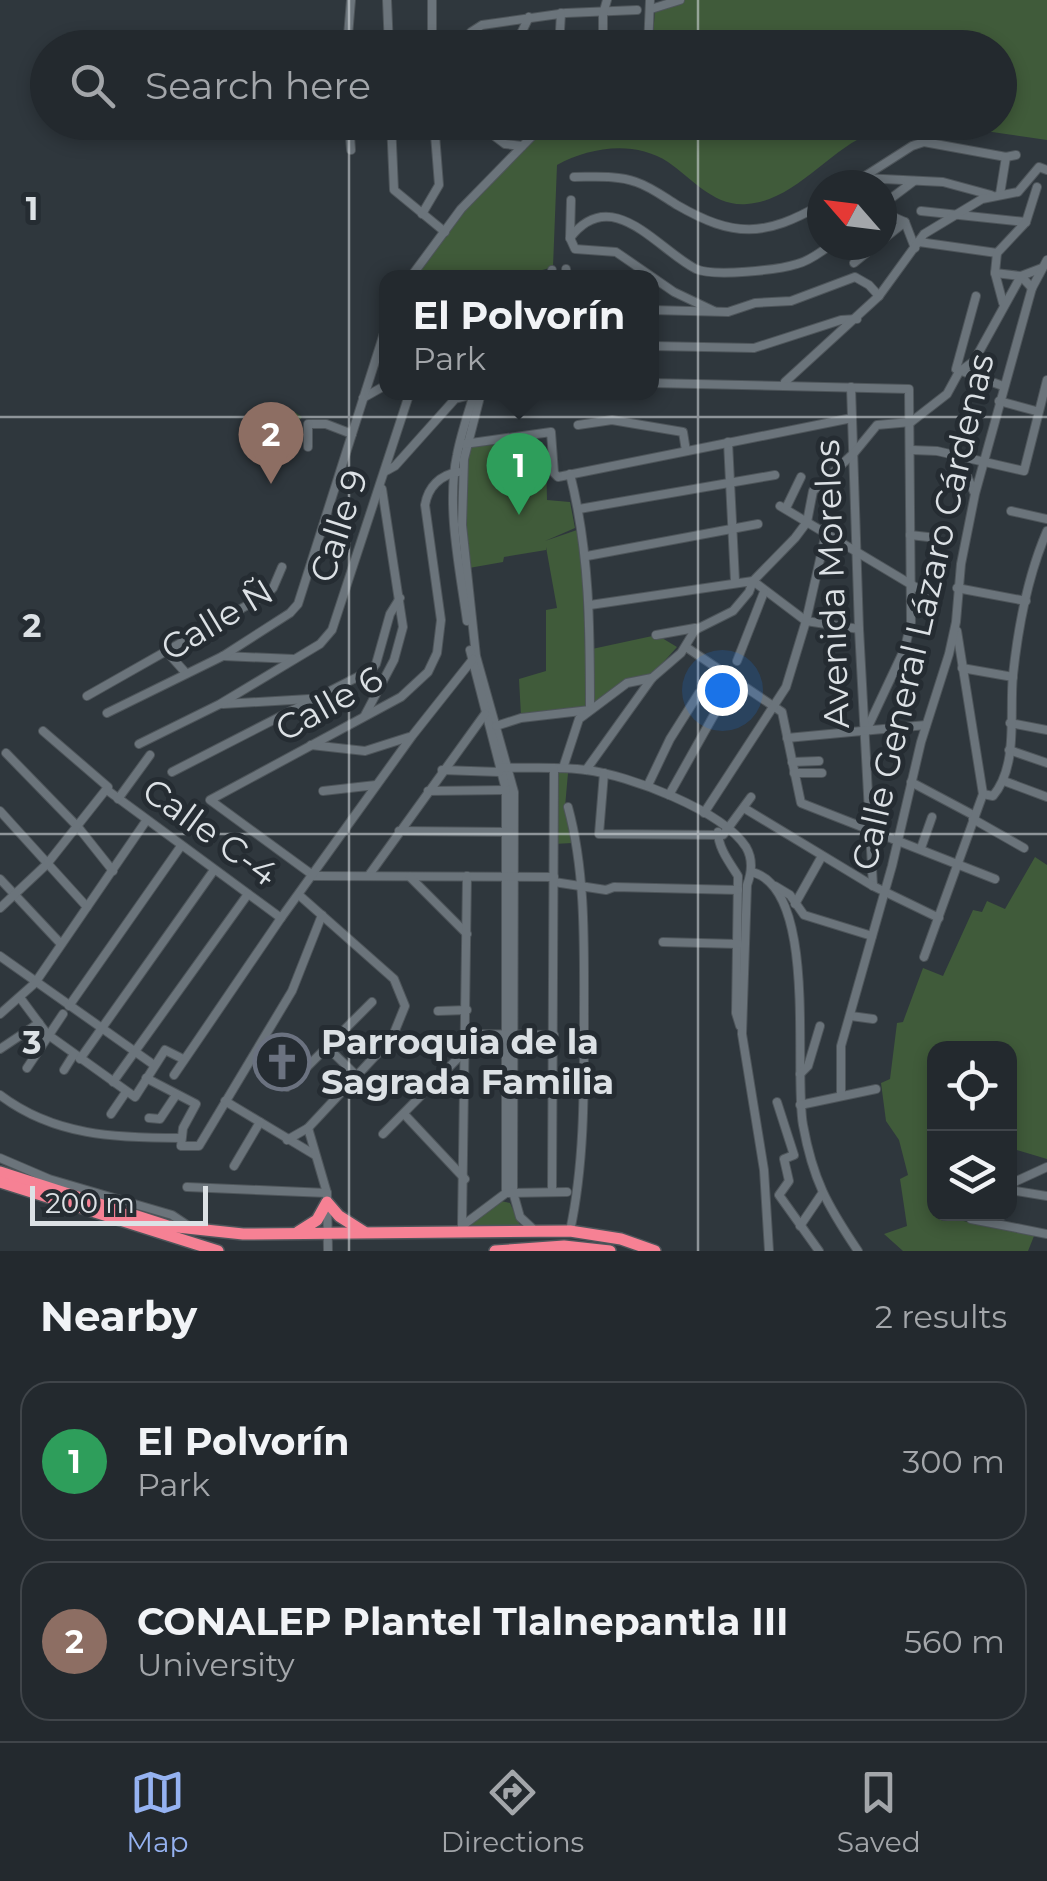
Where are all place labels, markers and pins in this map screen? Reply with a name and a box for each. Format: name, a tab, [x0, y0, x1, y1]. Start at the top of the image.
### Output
pin: 2	[238, 402, 304, 484]
pin: 1	[486, 432, 552, 515]
place label: Parroquia de la Sagrada Familia	[321, 1020, 614, 1103]
church icon: Parroquia de la Sagrada Familia	[252, 1032, 312, 1092]

